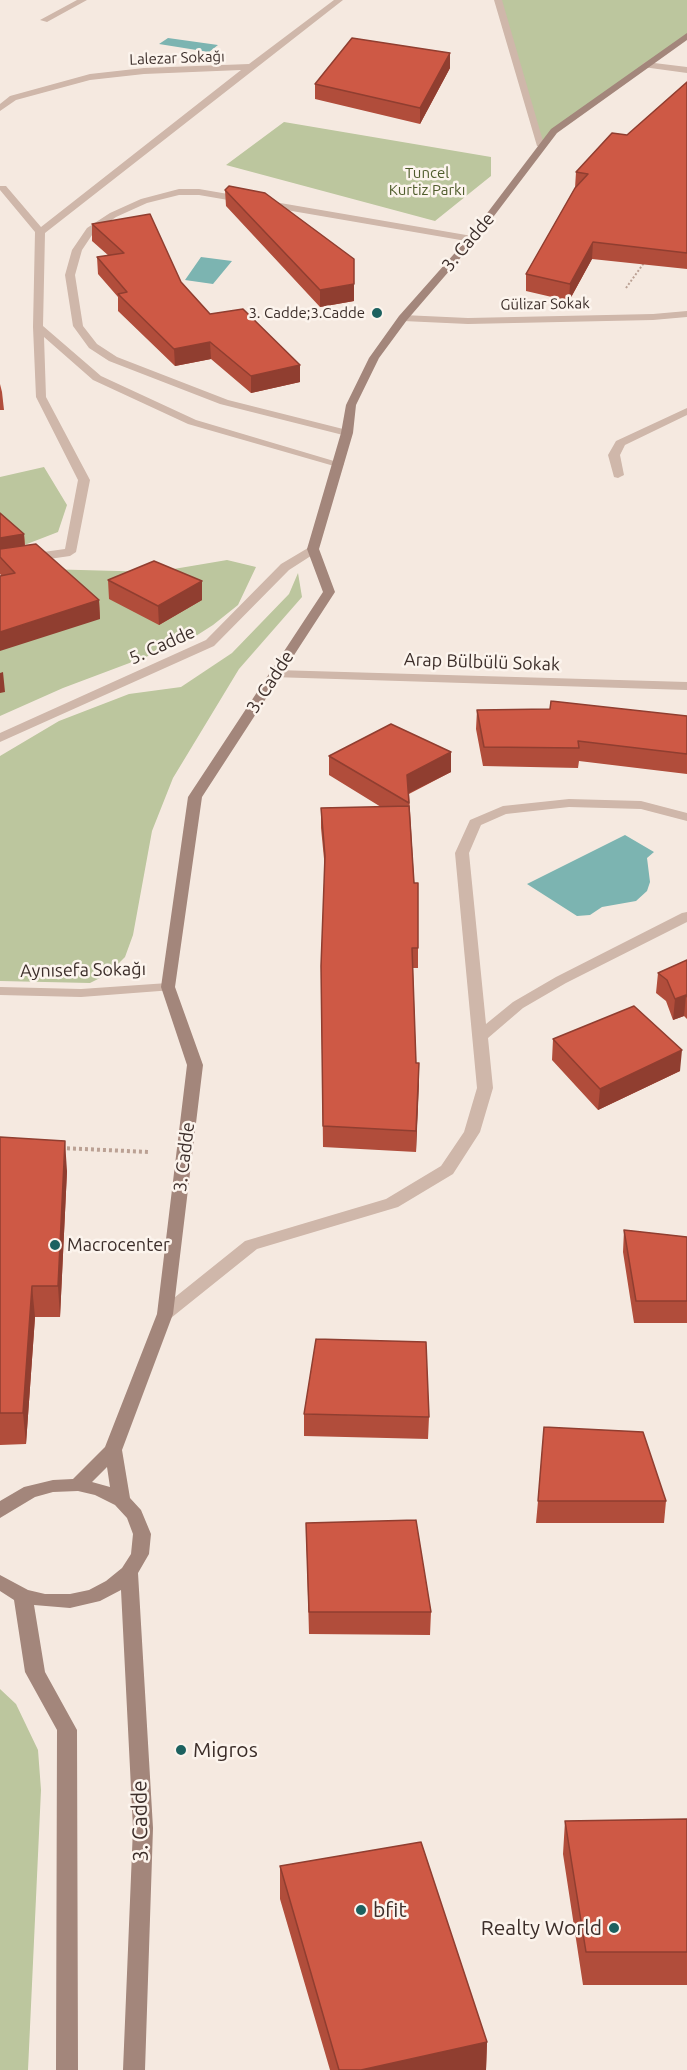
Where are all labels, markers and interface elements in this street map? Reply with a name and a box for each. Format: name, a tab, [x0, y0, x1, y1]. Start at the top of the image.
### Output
street label: Lalezar Sokağı	[129, 47, 225, 69]
park label: Tuncel Kurtiz Parkı	[389, 164, 465, 199]
street label: 3. Cadde	[437, 208, 499, 276]
street label: Gülizar Sokak	[500, 294, 590, 314]
place label: 3. Cadde;3.Cadde	[248, 304, 365, 322]
marker: 3. Cadde;3.Cadde	[370, 306, 384, 320]
street label: 5. Cadde	[126, 621, 198, 669]
street label: 3. Cadde	[242, 647, 298, 717]
street label: Arap Bülbülü Sokak	[404, 648, 560, 676]
street label: Aynısefa Sokağı	[20, 958, 146, 982]
street label: 3. Cadde	[169, 1121, 199, 1193]
place label: Macrocenter	[67, 1234, 170, 1256]
marker: Macrocenter	[48, 1238, 62, 1252]
place label: Migros	[193, 1737, 258, 1763]
marker: Migros	[174, 1743, 188, 1757]
street label: 3. Cadde	[127, 1780, 153, 1862]
place label: bfit	[373, 1897, 407, 1923]
marker: bfit	[354, 1903, 368, 1917]
place label: Realty World	[481, 1915, 602, 1941]
marker: Realty World	[607, 1921, 621, 1935]

